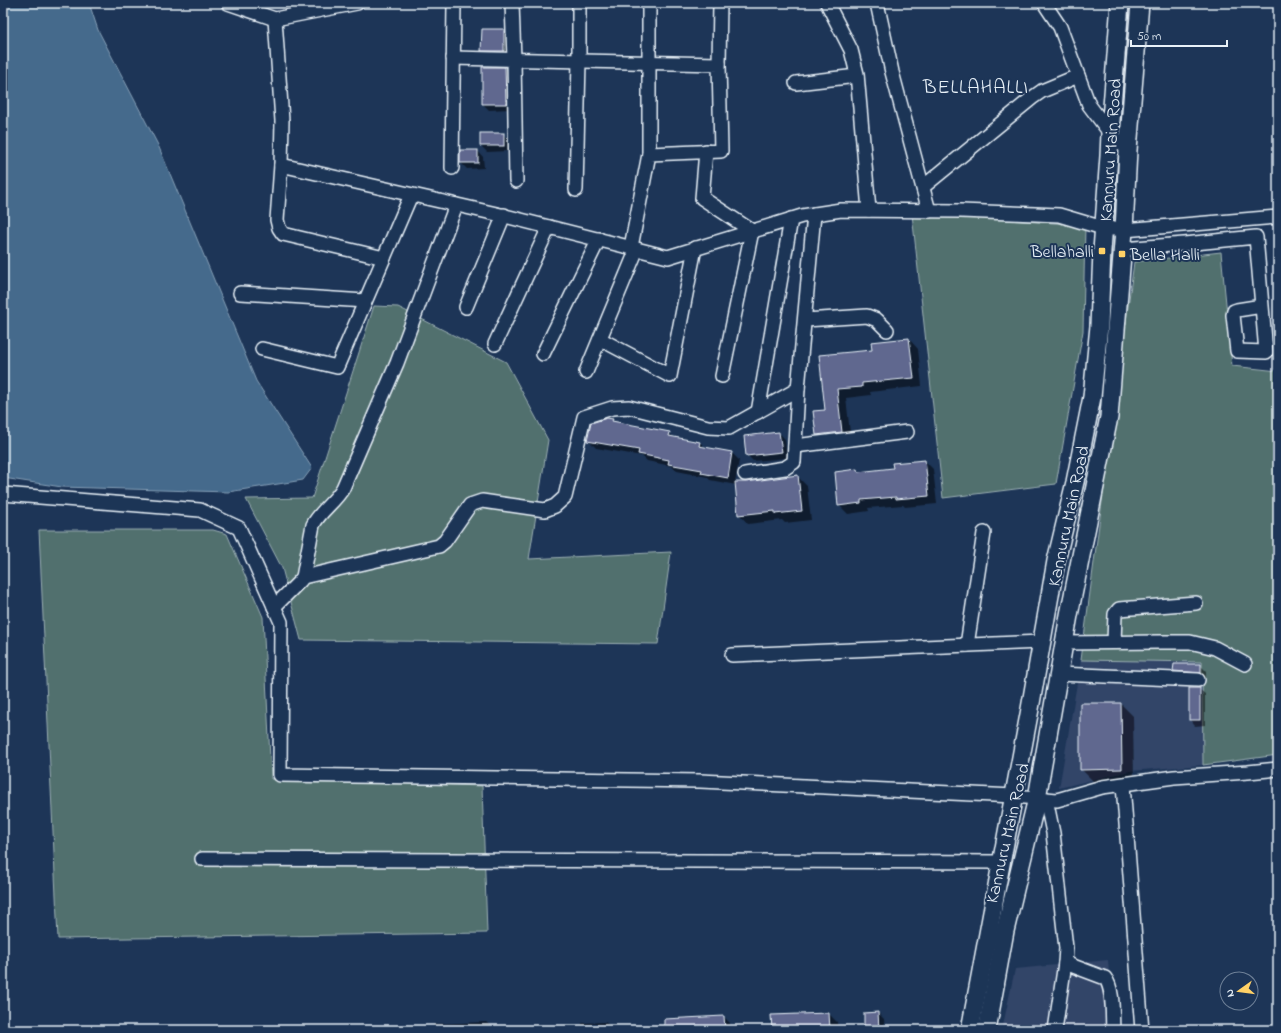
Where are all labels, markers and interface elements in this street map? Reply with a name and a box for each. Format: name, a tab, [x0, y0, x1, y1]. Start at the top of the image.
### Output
scale bar	[1131, 22, 1227, 48]
text: 50 m	[1137, 28, 1161, 46]
district label: BELLAHALLI	[922, 74, 1029, 103]
street label: Kannuru Main Road	[1094, 78, 1130, 222]
place label: Bellahalli	[1029, 240, 1094, 266]
place label: Bella Halli	[1129, 243, 1200, 269]
marker: Bellahalli	[1097, 246, 1107, 256]
marker: Bella Halli	[1117, 249, 1127, 259]
street label: Kannuru Main Road	[1042, 444, 1098, 589]
street label: Kannuru Main Road	[980, 761, 1038, 906]
north arrow	[1219, 971, 1259, 1011]
text: N	[1222, 988, 1239, 999]

